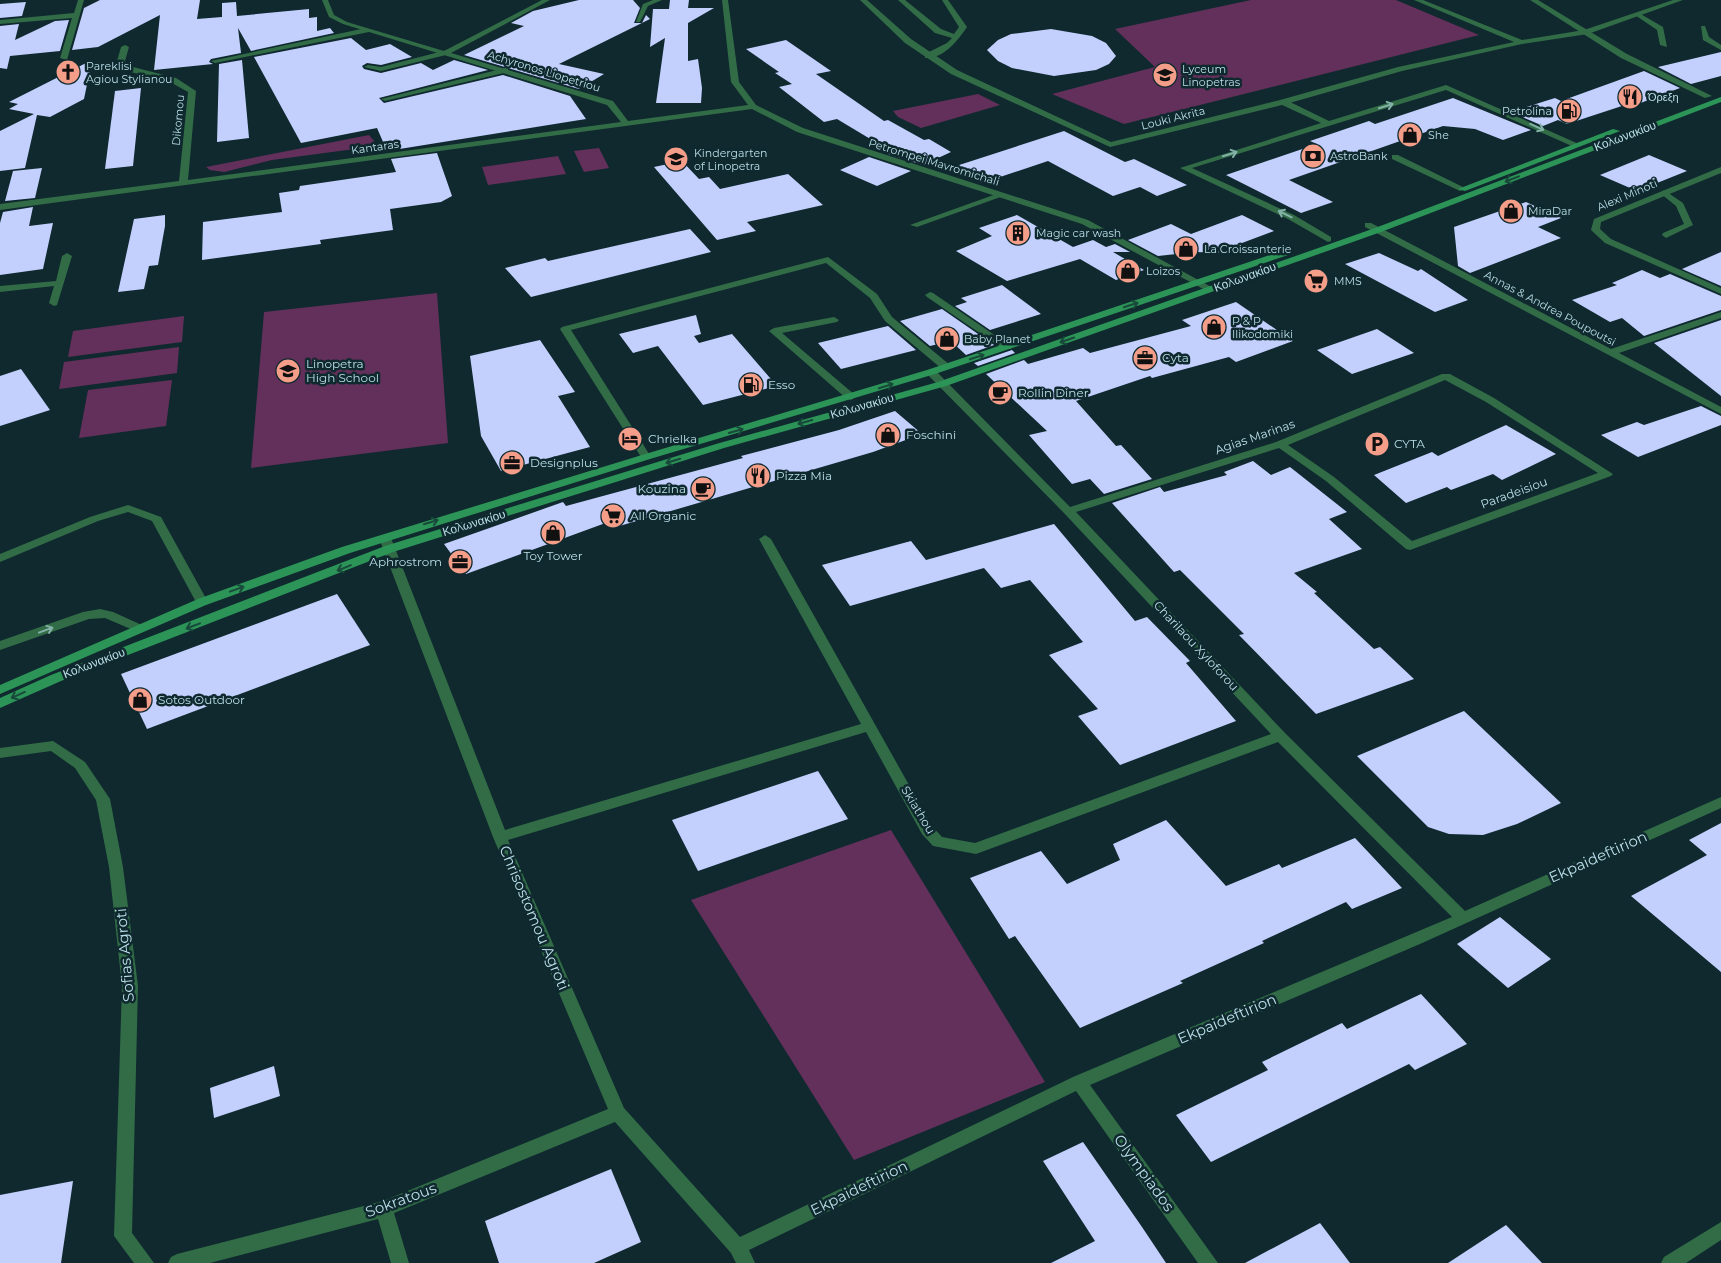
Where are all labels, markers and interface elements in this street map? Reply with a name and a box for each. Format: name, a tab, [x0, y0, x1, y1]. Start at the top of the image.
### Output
street label: Achyronos Liopetriou	[486, 47, 602, 95]
church icon: Pareklisi Agiou Stylianou	[55, 59, 81, 85]
place label: Pareklisi Agiou Stylianou	[86, 59, 172, 86]
school or university icon: Lyceum Linopetras	[1152, 62, 1178, 88]
place label: Lyceum Linopetras	[1182, 62, 1241, 89]
restaurant icon: Όρεξη	[1617, 84, 1643, 110]
place label: Όρεξη	[1647, 90, 1679, 104]
street label: Dikomou	[169, 94, 187, 146]
fuel station icon: Petrolina	[1556, 98, 1582, 124]
one-way arrow	[1377, 101, 1393, 111]
street label: Louki Akrita	[1140, 103, 1206, 133]
place label: Petrolina	[1502, 104, 1552, 118]
street label: Κολωνακίου	[1592, 117, 1658, 154]
shop icon: She	[1397, 122, 1423, 148]
one-way arrow	[1529, 122, 1544, 132]
place label: She	[1428, 128, 1449, 142]
street label: Petrompei Mavromichali	[867, 135, 1001, 189]
street label: Kantaras	[350, 137, 400, 157]
bank icon: AstroBank	[1300, 143, 1326, 169]
school or university icon: Kindergarten of Linopetra	[663, 146, 689, 172]
place label: Kindergarten of Linopetra	[694, 146, 768, 173]
one-way arrow	[1222, 148, 1238, 158]
place label: AstroBank	[1330, 149, 1388, 163]
one-way arrow	[1505, 175, 1520, 184]
street label: Alexi Minoti	[1595, 176, 1659, 214]
shop icon: MiraDar	[1498, 198, 1524, 224]
place label: MiraDar	[1528, 204, 1572, 218]
one-way arrow	[1278, 209, 1293, 219]
building icon: Magic car wash	[1005, 220, 1031, 246]
place label: Magic car wash	[1036, 226, 1121, 240]
shop icon: La Croissanterie	[1173, 236, 1199, 262]
place label: La Croissanterie	[1204, 242, 1292, 256]
shop icon: Loizos	[1115, 258, 1141, 284]
street label: Κολωνακίου	[1212, 258, 1278, 295]
place label: Loizos	[1146, 264, 1181, 278]
street label: Annas & Andrea Poupoutsi	[1482, 267, 1618, 349]
supermarket icon: MMS	[1303, 268, 1329, 294]
place label: MMS	[1334, 274, 1362, 288]
one-way arrow	[1123, 300, 1138, 309]
shop icon: P & P Ilikodomiki	[1201, 314, 1227, 340]
place label: P & P Ilikodomiki	[1232, 314, 1293, 341]
shop icon: Baby Planet	[934, 326, 960, 352]
place label: Baby Planet	[964, 332, 1031, 346]
one-way arrow	[1060, 336, 1075, 345]
office icon: Cyta	[1132, 345, 1158, 371]
place label: Cyta	[1162, 350, 1189, 365]
one-way arrow	[969, 351, 985, 361]
place label: Linopetra High School	[306, 356, 379, 385]
school or university icon: Linopetra High School	[275, 358, 301, 384]
fuel station icon: Esso	[738, 372, 764, 398]
place label: Esso	[768, 377, 795, 392]
cafe icon: Rollin Diner	[987, 380, 1013, 406]
one-way arrow	[878, 381, 893, 390]
place label: Rollin Diner	[1018, 385, 1089, 400]
street label: Κολωνακίου	[828, 389, 895, 422]
street label: Agias Marinas	[1213, 416, 1297, 457]
one-way arrow	[797, 418, 813, 428]
shop icon: Foschini	[875, 422, 901, 448]
hotel icon: Chrielka	[617, 426, 643, 452]
one-way arrow	[727, 426, 743, 436]
place label: Foschini	[906, 427, 956, 442]
place label: Chrielka	[648, 431, 697, 446]
parking icon: CYTA	[1364, 431, 1390, 457]
place label: CYTA	[1394, 436, 1425, 451]
office icon: Designplus	[499, 450, 525, 476]
place label: Designplus	[530, 455, 598, 470]
one-way arrow	[666, 456, 682, 466]
restaurant icon: Pizza Mia	[745, 463, 771, 489]
place label: Pizza Mia	[776, 468, 832, 483]
street label: Paradeisiou	[1478, 473, 1549, 512]
cafe icon: Kouzina	[690, 476, 716, 502]
place label: Kouzina	[638, 481, 686, 496]
supermarket icon: All Organic	[600, 503, 626, 529]
street label: Κολωνακίου	[440, 506, 507, 539]
place label: All Organic	[630, 508, 697, 523]
one-way arrow	[423, 517, 439, 527]
shop icon: Toy Tower	[540, 520, 566, 546]
place label: Toy Tower	[523, 548, 583, 563]
office icon: Aphrostrom	[447, 549, 473, 575]
place label: Aphrostrom	[369, 554, 442, 569]
one-way arrow	[337, 563, 352, 573]
one-way arrow	[229, 584, 244, 593]
street label: Charilaou Xyloforou	[1151, 598, 1242, 694]
one-way arrow	[185, 622, 201, 631]
one-way arrow	[38, 625, 53, 634]
street label: Κολωνακίου	[61, 644, 127, 681]
shop icon: Sotos Outdoor	[127, 687, 153, 713]
one-way arrow	[11, 691, 26, 701]
place label: Sotos Outdoor	[158, 692, 245, 707]
street label: Skiathou	[898, 783, 939, 837]
street label: Ekpaideftirion	[1546, 826, 1650, 887]
street label: Chrisostomou Agroti	[495, 842, 574, 993]
street label: Sofias Agroti	[111, 907, 138, 1003]
street label: Ekpaideftirion	[1174, 989, 1279, 1048]
street label: Olympiados	[1110, 1130, 1179, 1215]
street label: Ekpaideftirion	[807, 1156, 911, 1219]
street label: Sokratous	[363, 1178, 439, 1221]

